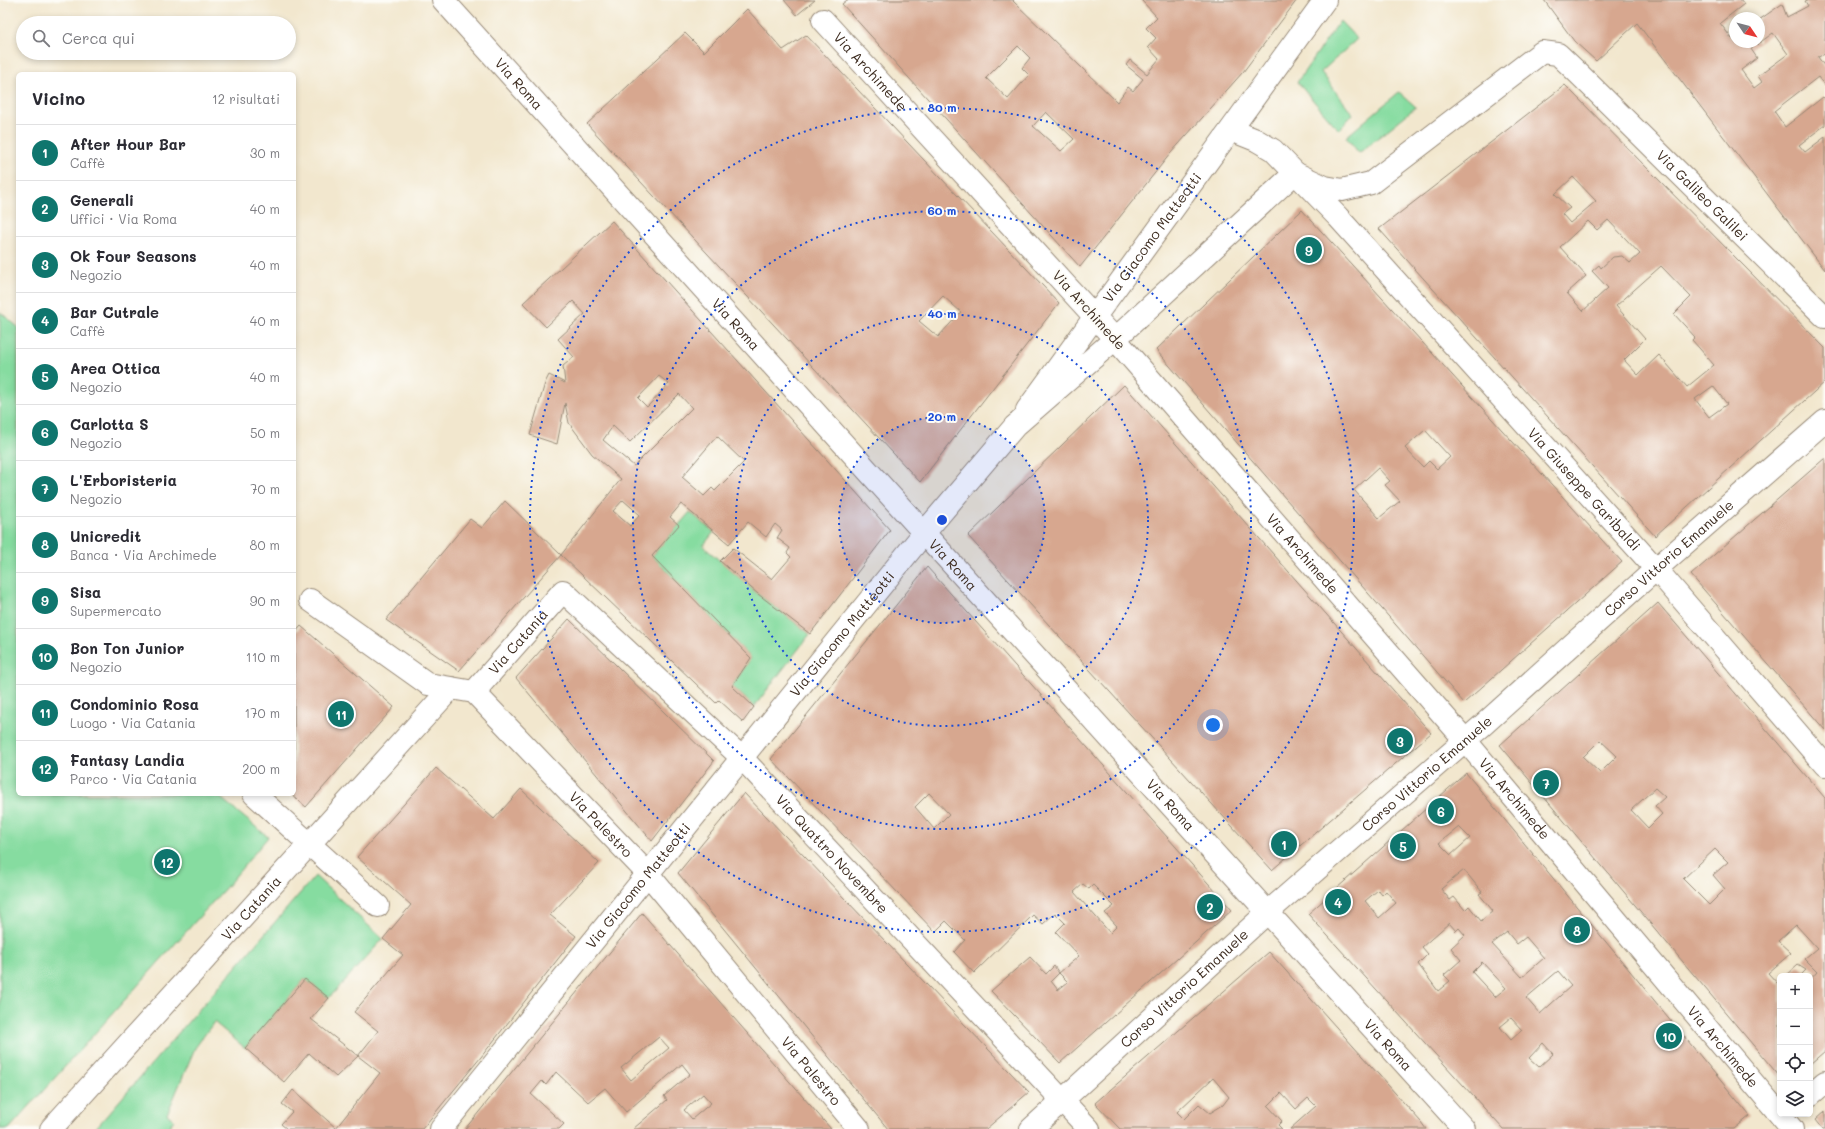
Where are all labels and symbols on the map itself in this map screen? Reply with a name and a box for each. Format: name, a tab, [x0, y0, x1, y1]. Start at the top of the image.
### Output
north arrow	[1729, 12, 1765, 48]
street label: Via Archimede	[829, 28, 912, 115]
street label: Via Roma	[491, 54, 547, 114]
text: 80 m	[927, 99, 957, 115]
street label: Via Galileo Galilei	[1652, 146, 1752, 245]
street label: Via Giacomo Matteotti	[1098, 169, 1205, 306]
text: 60 m	[928, 202, 956, 218]
pin: 9	[1296, 235, 1322, 265]
street label: Via Archimede	[1049, 266, 1130, 354]
street label: Via Roma	[708, 294, 765, 354]
text: 40 m	[927, 305, 957, 321]
text: 20 m	[928, 408, 956, 424]
street label: Via Giuseppe Garibaldi	[1524, 423, 1645, 555]
street label: Corso Vittorio Emanuele	[1600, 495, 1737, 620]
street label: Via Archimede	[1262, 509, 1343, 598]
centre of rings	[935, 513, 949, 527]
street label: Via Roma	[925, 535, 982, 595]
street label: Via Giacomo Matteotti	[785, 567, 898, 701]
street label: Via Catania	[484, 605, 552, 678]
pin: 11	[328, 699, 354, 729]
street label: Corso Vittorio Emanuele	[1357, 711, 1496, 835]
your location	[1203, 715, 1223, 735]
pin: 3	[1387, 726, 1413, 756]
street label: Via Archimede	[1475, 754, 1555, 843]
pin: 7	[1533, 768, 1559, 798]
street label: Via Roma	[1142, 775, 1199, 835]
street label: Via Palestro	[565, 787, 637, 861]
street label: Via Quattro Novembre	[772, 790, 893, 917]
pin: 6	[1428, 796, 1454, 826]
street label: Via Giacomo Matteotti	[581, 819, 694, 952]
pin: 1	[1271, 829, 1297, 859]
pin: 5	[1390, 831, 1416, 861]
pin: 12	[154, 847, 180, 877]
street label: Via Catania	[217, 872, 285, 944]
pin: 4	[1325, 887, 1351, 917]
pin: 2	[1197, 892, 1223, 922]
pin: 8	[1564, 915, 1590, 945]
street label: Corso Vittorio Emanuele	[1116, 925, 1252, 1052]
street label: Via Archimede	[1683, 1002, 1763, 1091]
street label: Via Roma	[1360, 1015, 1417, 1075]
pin: 10	[1656, 1021, 1682, 1051]
street label: Via Palestro	[777, 1032, 846, 1109]

